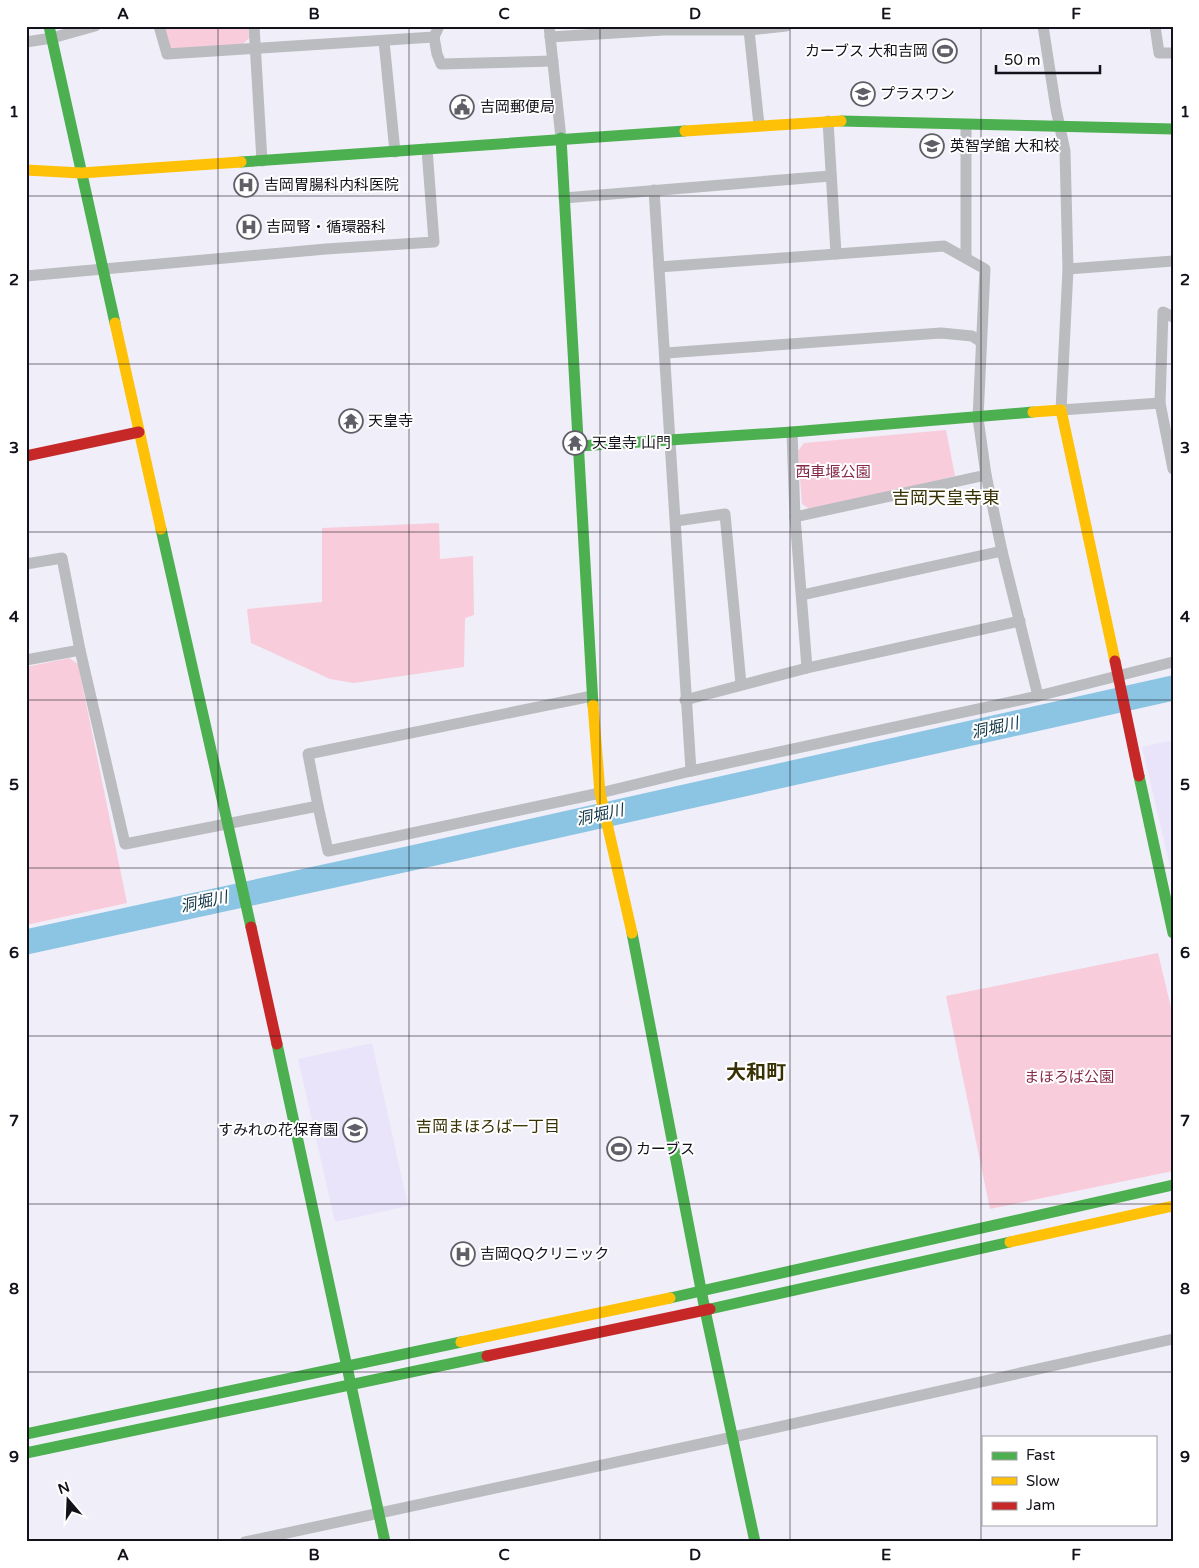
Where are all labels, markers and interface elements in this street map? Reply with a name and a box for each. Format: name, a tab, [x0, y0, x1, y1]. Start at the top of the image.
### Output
text: A	[117, 4, 129, 24]
text: B	[308, 4, 320, 24]
text: C	[498, 4, 510, 24]
text: D	[689, 4, 701, 24]
text: E	[881, 4, 891, 24]
text: F	[1071, 4, 1081, 24]
sports icon: カーブス 大和吉岡	[932, 38, 958, 64]
place label: カーブス 大和吉岡	[805, 42, 928, 60]
scale bar	[996, 42, 1100, 74]
text: 50 m	[1004, 51, 1041, 69]
school or university icon: プラスワン	[850, 81, 876, 107]
place label: プラスワン	[880, 85, 955, 103]
public building icon: 吉岡郵便局	[449, 94, 475, 120]
place label: 吉岡郵便局	[480, 98, 555, 116]
text: 1	[9, 102, 19, 122]
text: 1	[1180, 102, 1190, 122]
school or university icon: 英智学館 大和校	[919, 133, 945, 159]
place label: 英智学館 大和校	[950, 137, 1059, 155]
hospital icon: 吉岡胃腸科内科医院	[233, 172, 259, 198]
place label: 吉岡胃腸科内科医院	[264, 176, 399, 194]
hospital icon: 吉岡腎・循環器科	[236, 214, 262, 240]
place label: 吉岡腎・循環器科	[266, 218, 386, 236]
text: 2	[9, 270, 19, 290]
text: 2	[1180, 270, 1190, 290]
temple icon: 天皇寺	[338, 408, 364, 434]
place label: 天皇寺	[368, 412, 413, 430]
temple icon: 天皇寺 山門	[562, 430, 588, 456]
place label: 天皇寺 山門	[592, 434, 671, 452]
text: 3	[9, 438, 19, 458]
text: 3	[1180, 438, 1190, 458]
park label: 西車堰公園	[795, 463, 871, 481]
district label: 吉岡天皇寺東	[892, 487, 1000, 509]
text: 4	[9, 607, 19, 627]
text: 4	[1180, 607, 1190, 627]
water label: 洞堀川	[969, 713, 1023, 743]
text: 5	[9, 775, 19, 795]
text: 5	[1180, 775, 1190, 795]
water label: 洞堀川	[574, 800, 628, 830]
water label: 洞堀川	[178, 887, 232, 917]
text: 6	[9, 943, 19, 963]
text: 6	[1180, 943, 1190, 963]
district label: 大和町	[726, 1061, 786, 1085]
park label: まほろば公園	[1024, 1068, 1114, 1086]
text: 7	[9, 1111, 19, 1131]
text: 7	[1180, 1111, 1190, 1131]
school or university icon: すみれの花保育園	[342, 1117, 368, 1143]
district label: 吉岡まほろば一丁目	[416, 1117, 560, 1137]
place label: すみれの花保育園	[218, 1121, 338, 1139]
sports icon: カーブス	[606, 1136, 632, 1162]
place label: カーブス	[636, 1140, 695, 1158]
hospital icon: 吉岡QQクリニック	[450, 1241, 476, 1267]
place label: 吉岡QQクリニック	[480, 1245, 609, 1263]
text: 8	[9, 1279, 19, 1299]
text: 8	[1180, 1279, 1190, 1299]
legend	[982, 1436, 1156, 1526]
text: Fast	[1026, 1446, 1056, 1464]
text: 9	[9, 1447, 19, 1467]
text: 9	[1180, 1447, 1190, 1467]
text: Slow	[1026, 1472, 1060, 1490]
north arrow	[42, 1476, 92, 1526]
text: N	[56, 1478, 72, 1498]
text: Jam	[1026, 1496, 1055, 1514]
text: A	[117, 1545, 129, 1565]
text: B	[308, 1545, 320, 1565]
text: C	[498, 1545, 510, 1565]
text: D	[689, 1545, 701, 1565]
text: E	[881, 1545, 891, 1565]
text: F	[1071, 1545, 1081, 1565]

